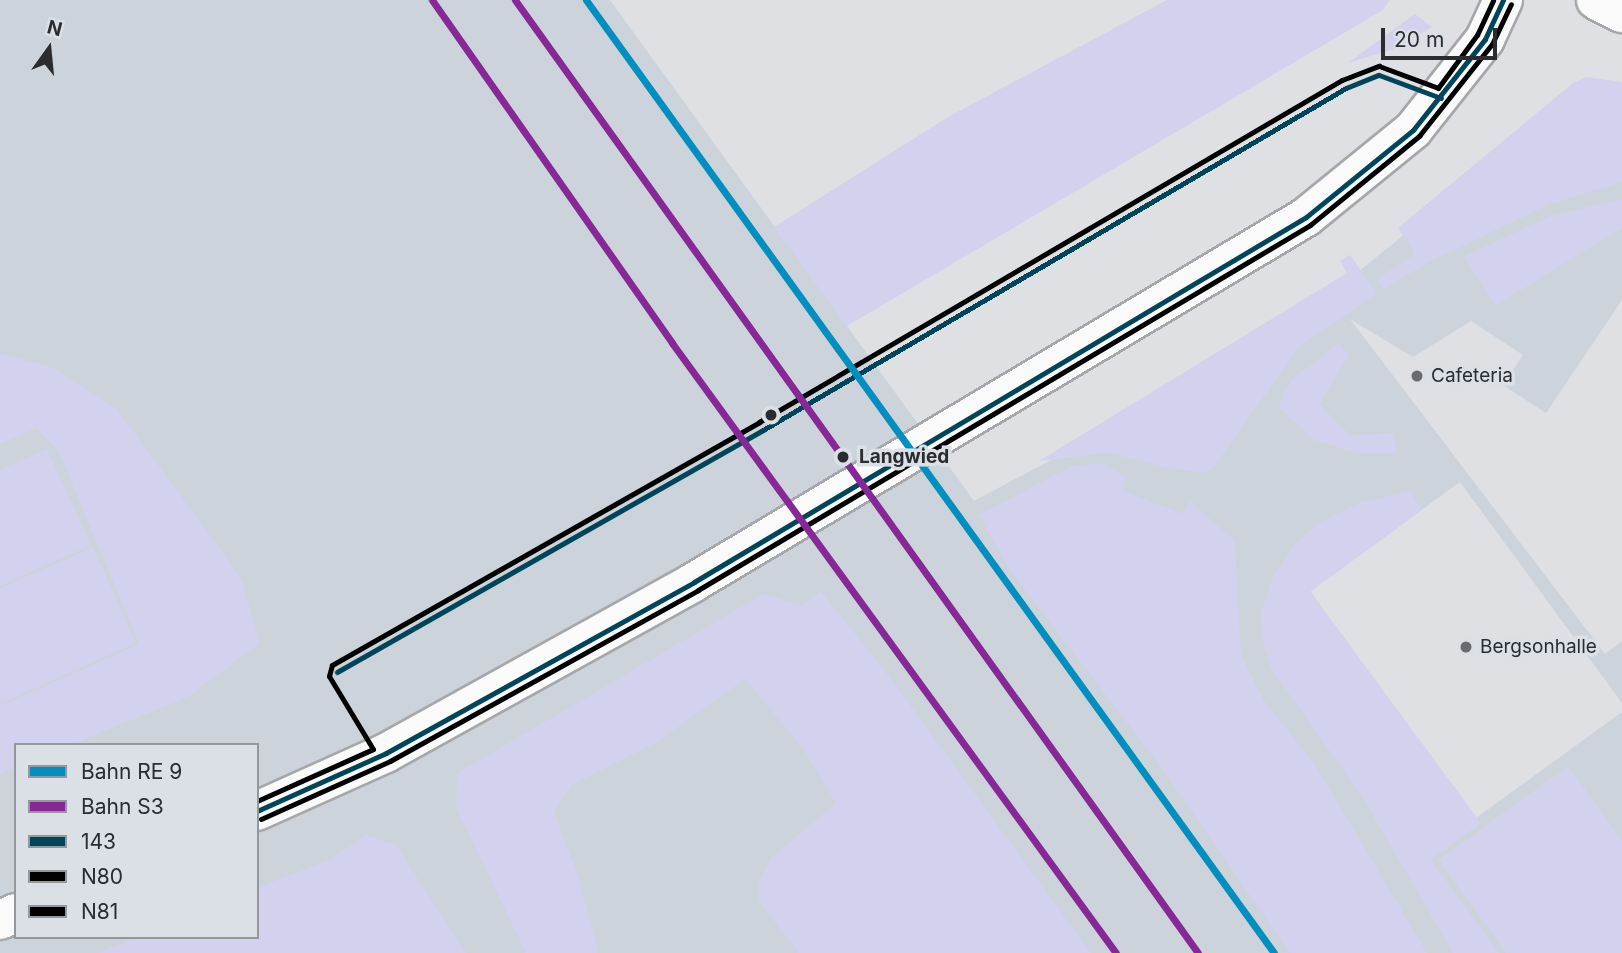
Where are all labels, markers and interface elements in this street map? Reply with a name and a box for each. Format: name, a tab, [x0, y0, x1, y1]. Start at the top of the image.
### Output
north arrow	[14, 14, 84, 84]
scale bar	[1384, 14, 1500, 58]
text: N	[45, 15, 65, 41]
text: 20 m	[1394, 27, 1444, 52]
place label: Cafeteria	[1431, 365, 1513, 387]
marker: Cafeteria	[1409, 368, 1425, 384]
unlabelled marker	[764, 408, 778, 422]
place label: Langwied	[859, 446, 949, 468]
marker: Langwied	[833, 447, 853, 467]
place label: Bergsonhalle	[1480, 636, 1597, 658]
marker: Bergsonhalle	[1458, 639, 1474, 655]
legend	[14, 743, 259, 939]
text: Bahn RE 9	[81, 759, 182, 784]
text: Bahn S3	[81, 794, 164, 819]
text: 143	[81, 829, 116, 854]
text: N80	[81, 864, 123, 889]
text: N81	[81, 899, 118, 924]

